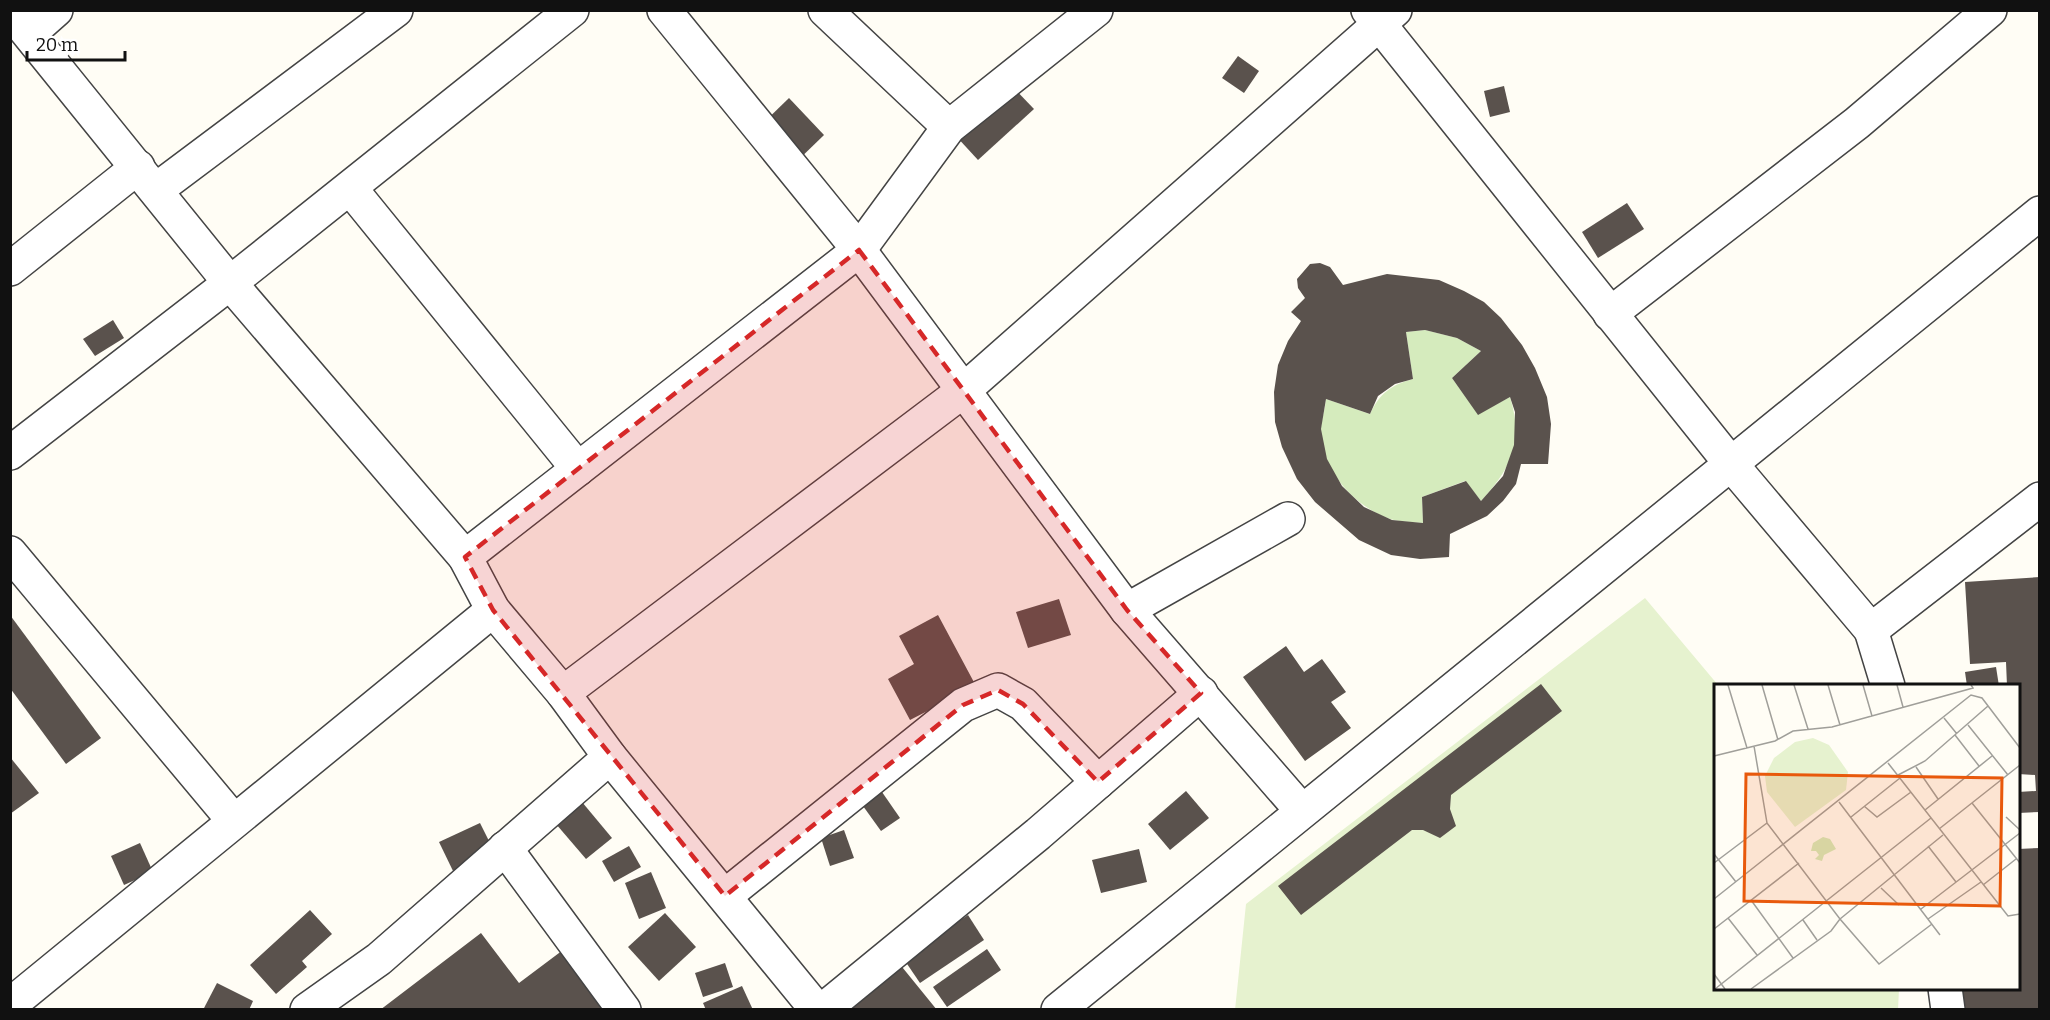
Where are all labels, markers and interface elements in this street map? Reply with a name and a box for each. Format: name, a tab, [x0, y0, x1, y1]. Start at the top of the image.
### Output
scale bar	[27, 24, 124, 62]
text: 20 m	[36, 34, 78, 56]
inset map	[1714, 684, 2020, 990]

